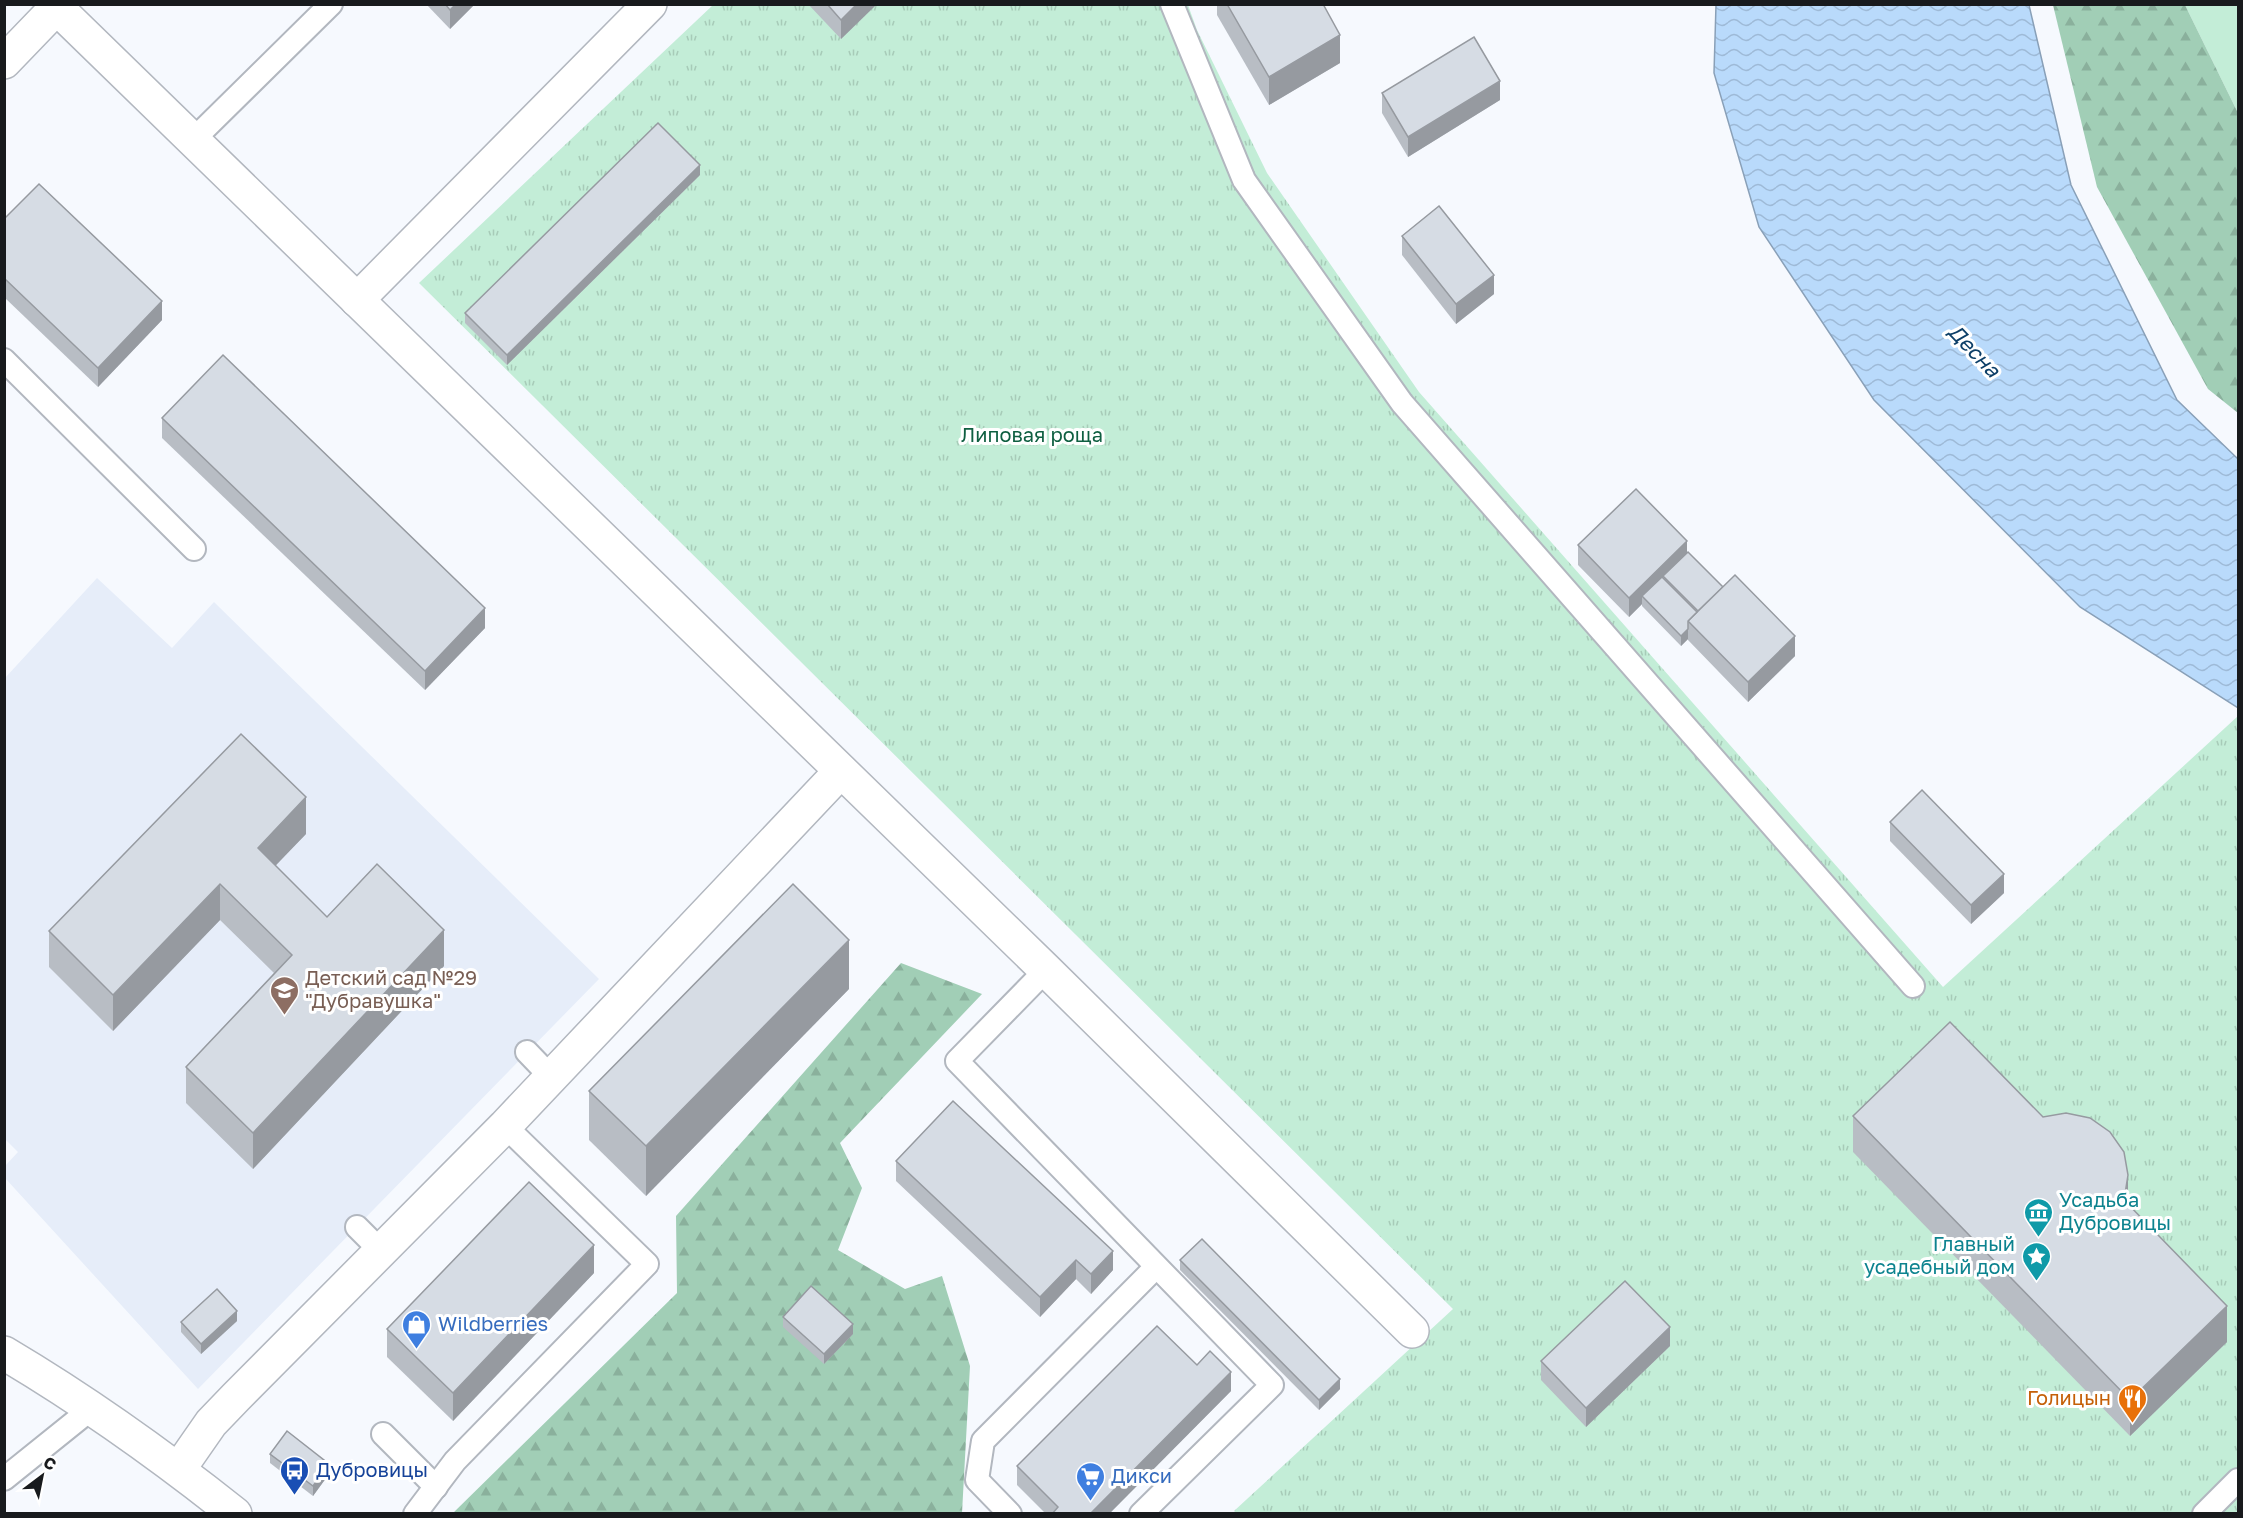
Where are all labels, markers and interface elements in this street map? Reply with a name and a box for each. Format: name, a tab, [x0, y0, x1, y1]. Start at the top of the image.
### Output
water label: Десна	[1943, 318, 2007, 383]
park label: Липовая роща	[961, 422, 1103, 446]
place label: Детский сад №29 "Дубравушка"	[305, 965, 477, 1012]
school or university icon: Детский сад №29 "Дубравушка"	[268, 974, 300, 1016]
place label: Усадьба Дубровицы	[2059, 1187, 2171, 1234]
museum icon: Усадьба Дубровицы	[2022, 1196, 2054, 1238]
place label: Главный усадебный дом	[1864, 1231, 2015, 1278]
place icon: Главный усадебный дом	[2020, 1240, 2052, 1282]
shop icon: Wildberries	[401, 1308, 433, 1350]
place label: Wildberries	[438, 1311, 548, 1335]
restaurant icon: Голицын	[2116, 1382, 2148, 1424]
place label: Голицын	[2027, 1385, 2111, 1409]
north arrow	[12, 1446, 72, 1506]
text: С	[40, 1452, 60, 1475]
bus stop icon: Дубровицы	[279, 1454, 311, 1496]
place label: Дубровицы	[316, 1457, 428, 1481]
supermarket icon: Дикси	[1074, 1460, 1106, 1502]
place label: Дикси	[1111, 1463, 1172, 1487]

